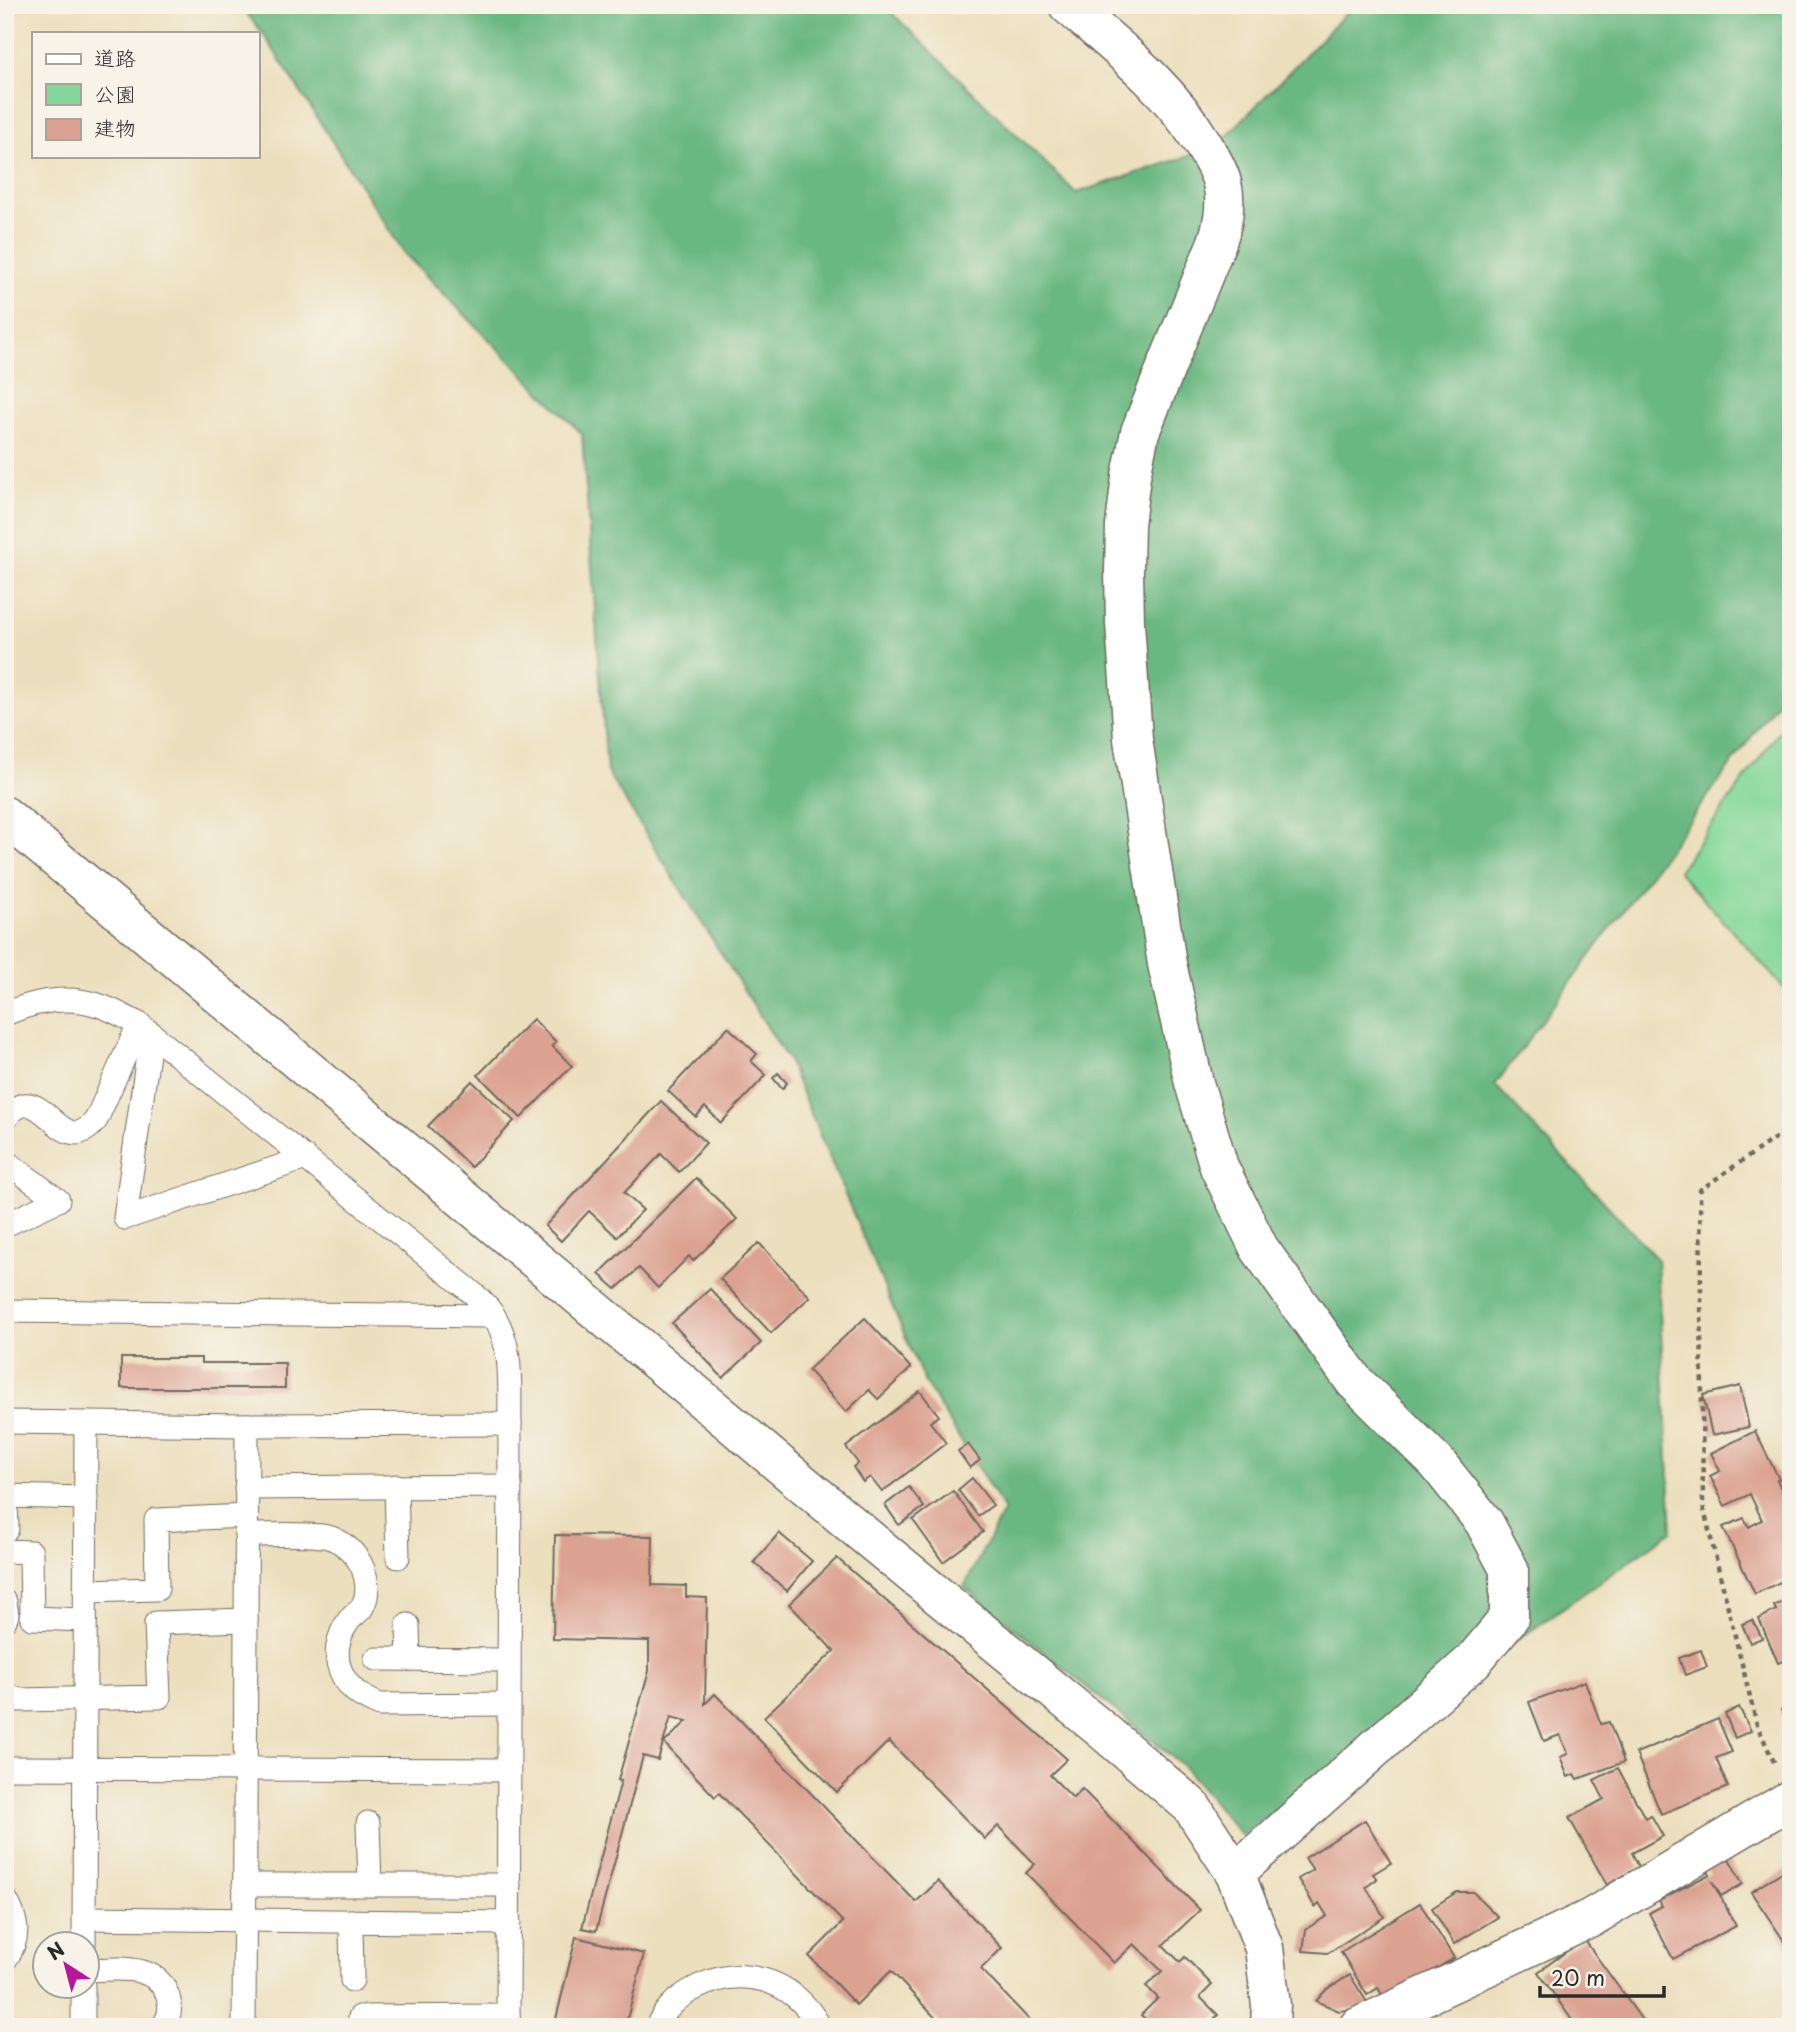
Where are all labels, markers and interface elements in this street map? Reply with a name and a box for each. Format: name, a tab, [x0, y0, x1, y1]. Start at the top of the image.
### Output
legend	[32, 32, 259, 158]
text: 道路	[94, 41, 136, 73]
text: 公園	[94, 77, 136, 109]
text: 建物	[94, 111, 136, 143]
north arrow	[32, 1930, 102, 2000]
text: N	[41, 1935, 70, 1966]
scale bar	[1540, 1955, 1665, 1999]
text: 20 m	[1551, 1961, 1605, 1993]

